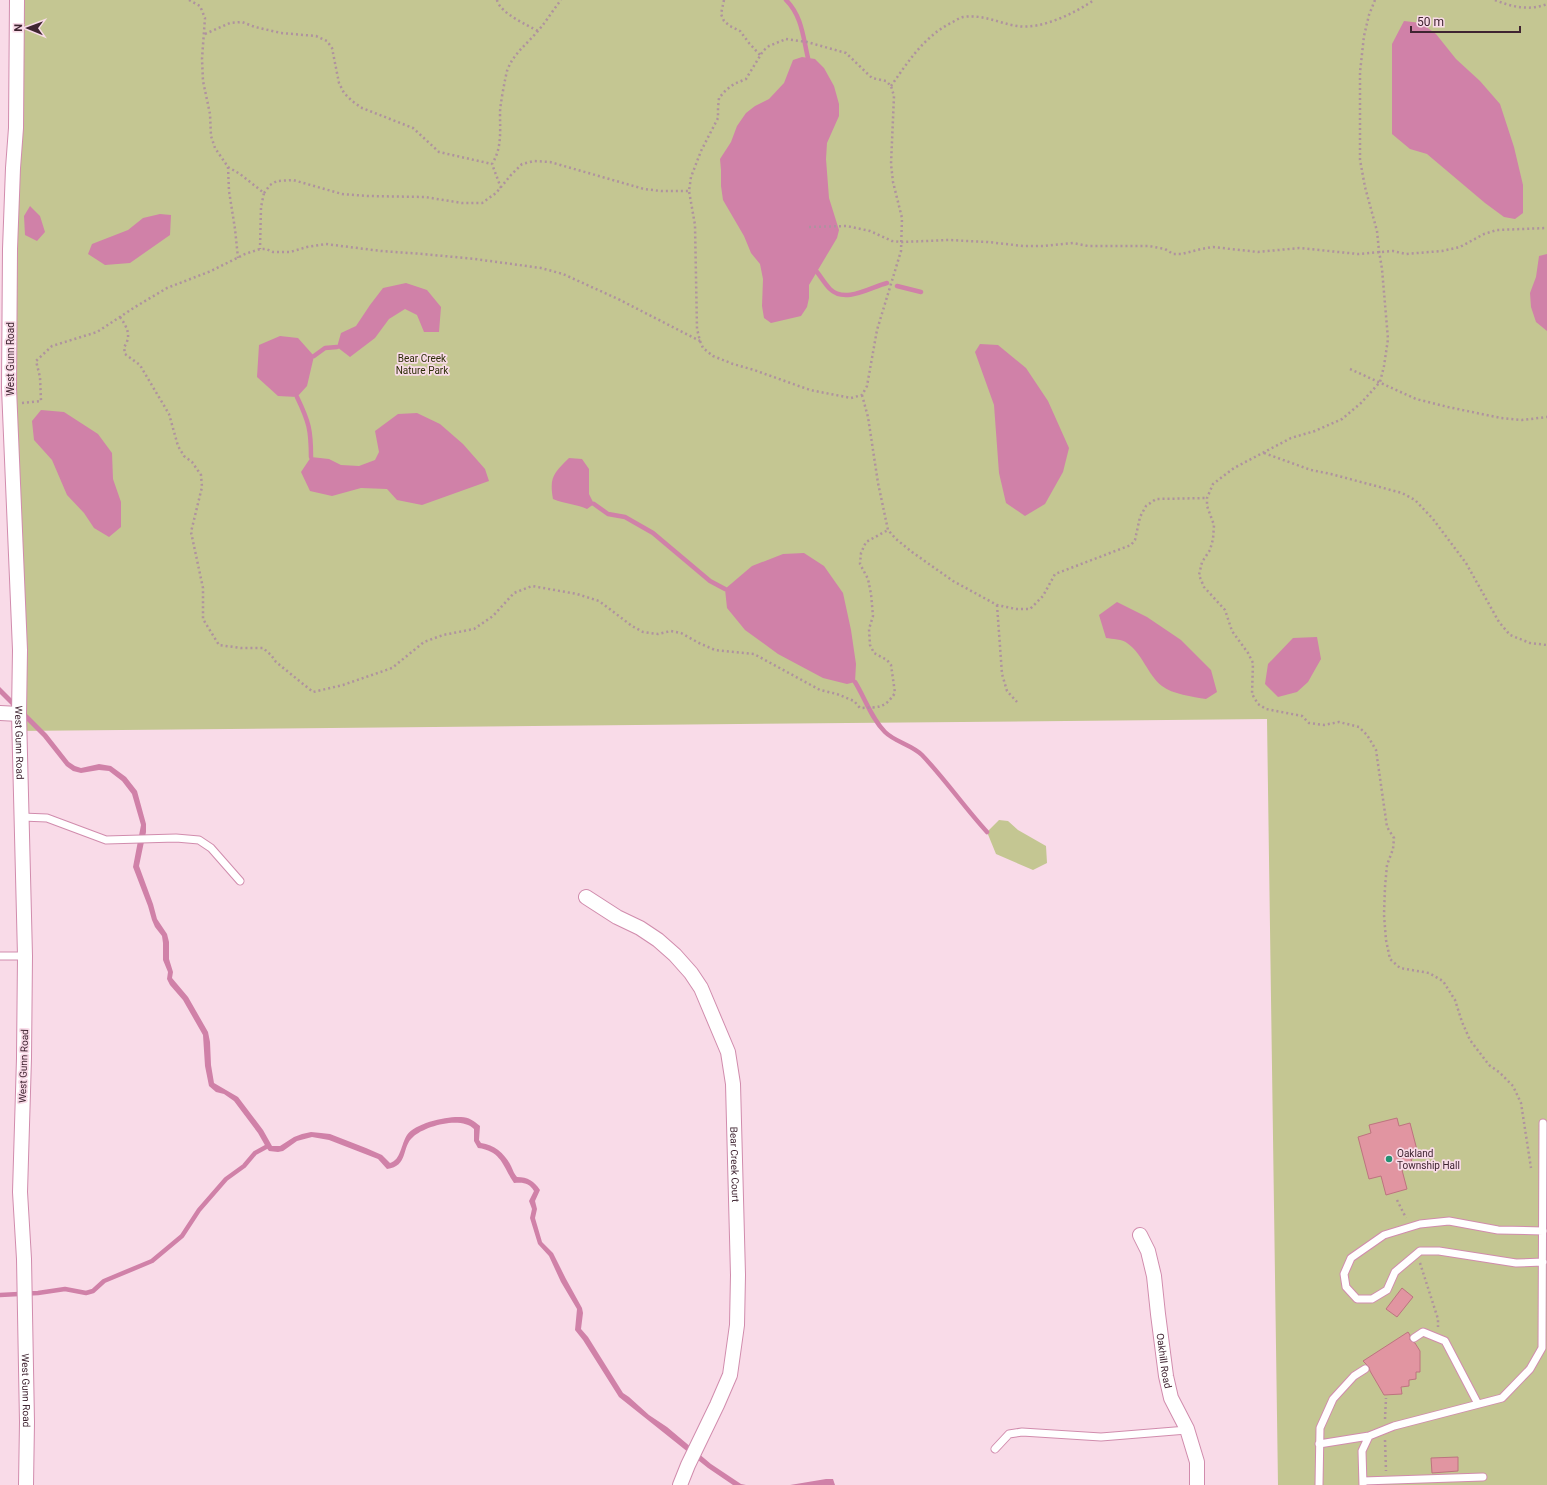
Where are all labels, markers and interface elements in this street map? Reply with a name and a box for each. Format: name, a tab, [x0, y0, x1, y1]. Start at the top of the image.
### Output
north arrow	[8, 8, 48, 48]
scale bar	[1411, 8, 1520, 34]
text: 50 m	[1417, 15, 1444, 29]
text: N	[12, 24, 25, 32]
street label: West Gunn Road	[5, 322, 16, 396]
park label: Bear Creek Nature Park	[396, 353, 449, 376]
street label: West Gunn Road	[13, 706, 26, 780]
street label: West Gunn Road	[17, 1029, 30, 1103]
street label: Bear Creek Court	[728, 1126, 741, 1202]
place label: Oakland Township Hall	[1397, 1148, 1460, 1171]
marker: Oakland Township Hall	[1384, 1154, 1394, 1164]
street label: Oakhill Road	[1155, 1333, 1174, 1390]
street label: West Gunn Road	[20, 1353, 32, 1427]

